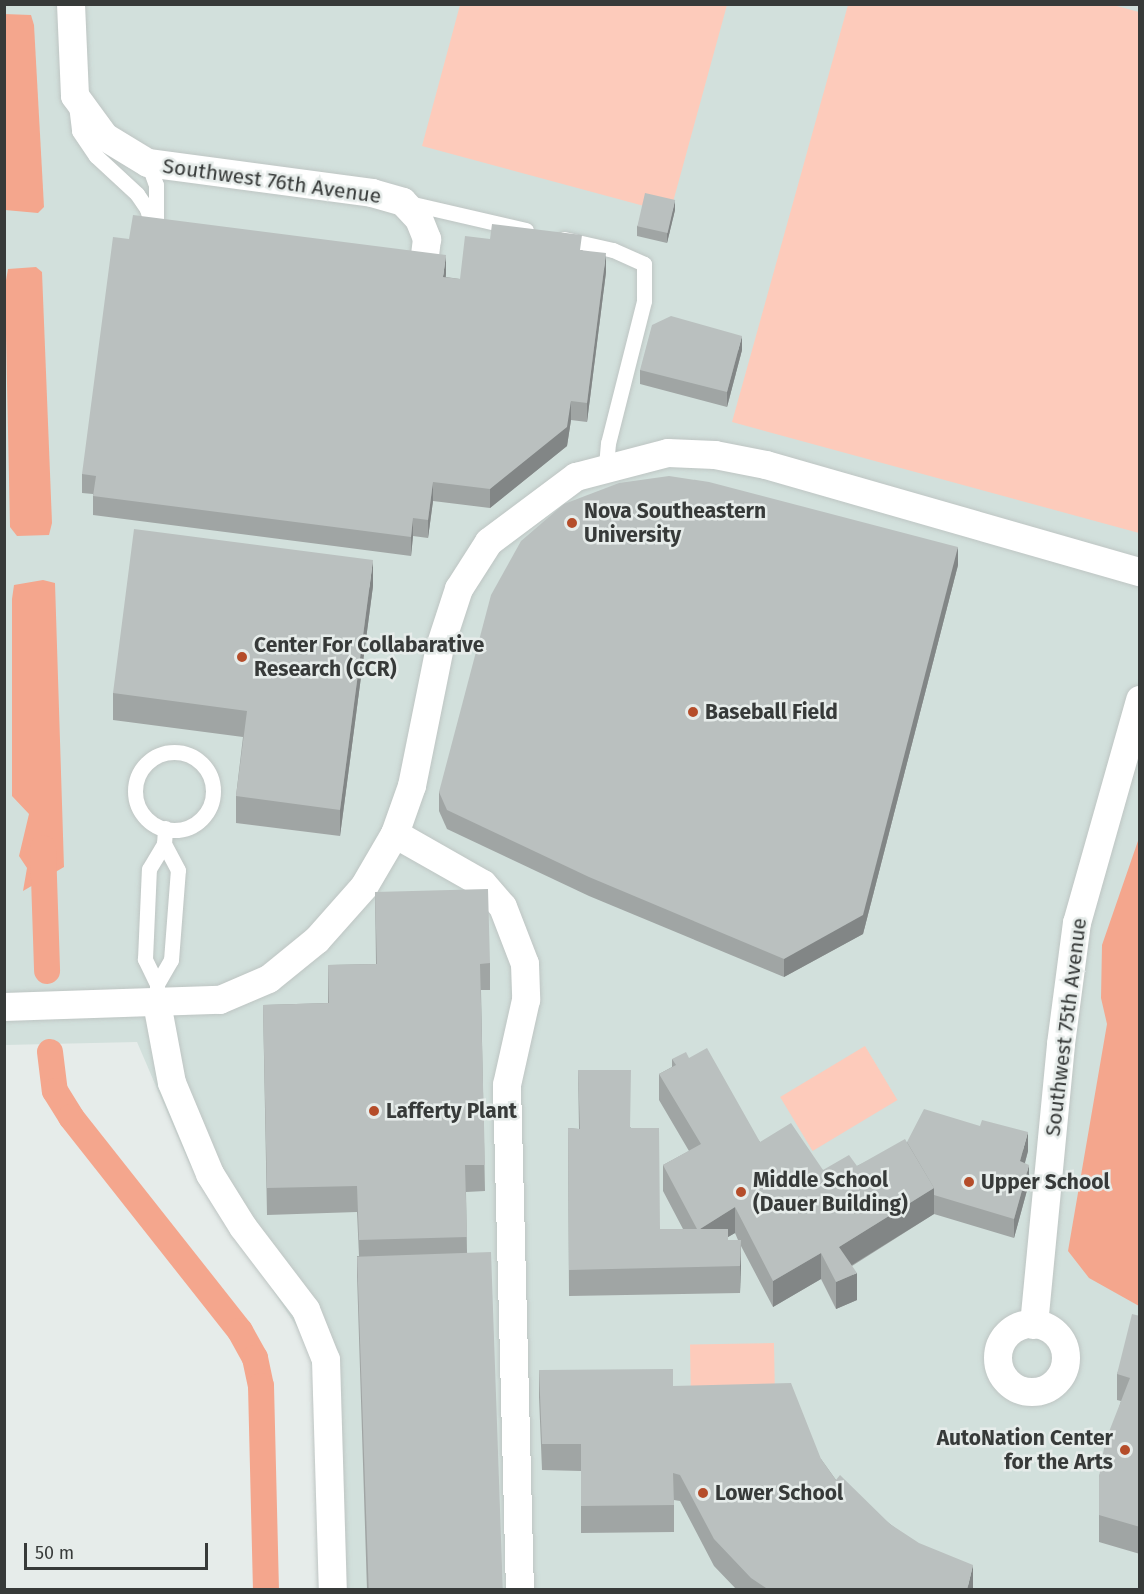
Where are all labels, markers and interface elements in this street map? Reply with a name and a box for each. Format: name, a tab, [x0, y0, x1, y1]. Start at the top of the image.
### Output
street label: Southwest 76th Avenue	[161, 153, 383, 209]
place label: Nova Southeastern University	[584, 498, 766, 548]
marker: Nova Southeastern University	[565, 516, 579, 530]
place label: Center For Collabarative Research (CCR)	[254, 632, 484, 682]
marker: Center For Collabarative Research (CCR)	[235, 650, 249, 664]
place label: Baseball Field	[705, 699, 838, 725]
marker: Baseball Field	[686, 705, 700, 719]
street label: Southwest 75th Avenue	[1040, 916, 1092, 1138]
place label: Lafferty Plant	[386, 1098, 517, 1124]
marker: Lafferty Plant	[367, 1104, 381, 1118]
place label: Middle School (Dauer Building)	[753, 1167, 908, 1217]
place label: Upper School	[981, 1169, 1110, 1195]
marker: Upper School	[962, 1175, 976, 1189]
marker: Middle School (Dauer Building)	[734, 1185, 748, 1199]
place label: AutoNation Center for the Arts	[937, 1425, 1113, 1475]
marker: AutoNation Center for the Arts	[1118, 1443, 1132, 1457]
place label: Lower School	[715, 1480, 843, 1506]
marker: Lower School	[696, 1486, 710, 1500]
scale bar	[27, 1531, 212, 1569]
text: 50 m	[35, 1542, 74, 1564]

